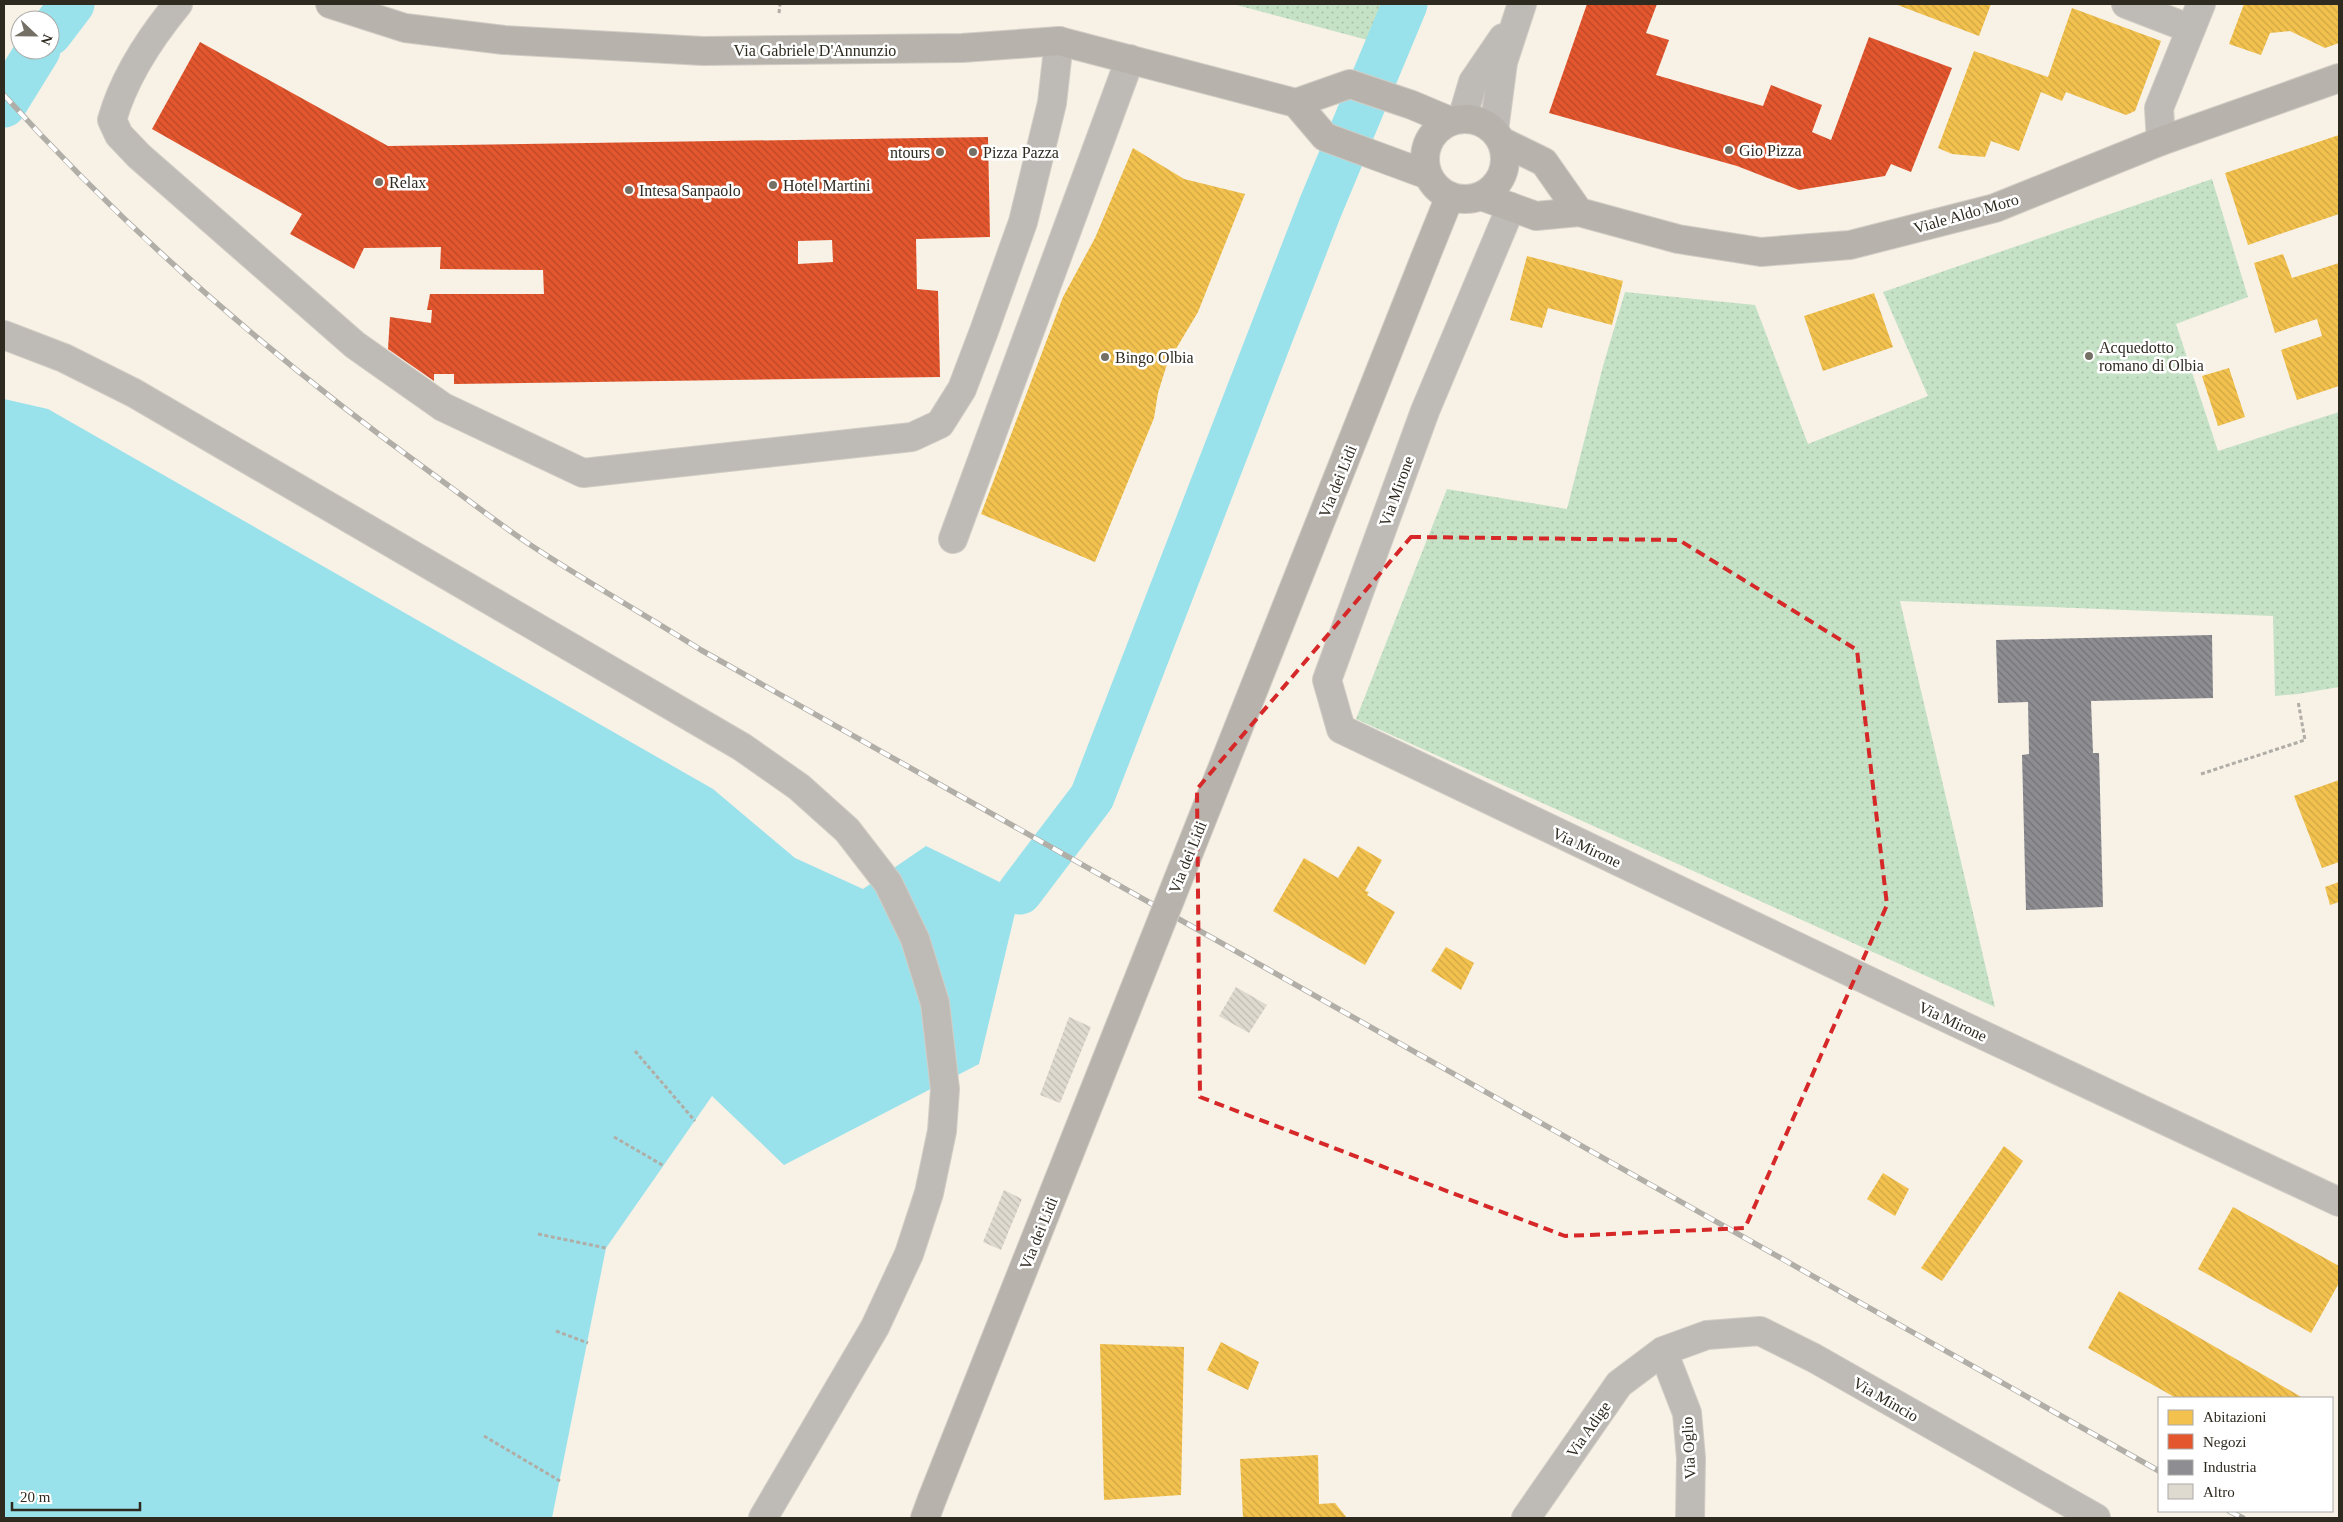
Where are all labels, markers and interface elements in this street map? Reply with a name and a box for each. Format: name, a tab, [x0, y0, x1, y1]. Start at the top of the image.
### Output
north arrow	[10, 10, 60, 60]
text: N	[38, 32, 55, 47]
street label: Via Gabriele D'Annunzio	[734, 42, 896, 59]
place label: Gio Pizza	[1739, 142, 1802, 159]
place label: ntours	[890, 144, 930, 161]
place label: Pizza Pazza	[983, 144, 1059, 161]
marker: Gio Pizza	[1723, 144, 1735, 156]
marker: ntours	[934, 146, 946, 158]
marker: Pizza Pazza	[967, 146, 979, 158]
place label: Relax	[389, 174, 426, 191]
marker: Relax	[373, 176, 385, 188]
place label: Hotel Martini	[783, 177, 871, 194]
marker: Hotel Martini	[767, 179, 779, 191]
place label: Intesa Sanpaolo	[639, 182, 741, 200]
marker: Intesa Sanpaolo	[623, 184, 635, 196]
street label: Viale Aldo Moro	[1912, 190, 2021, 237]
place label: Acquedotto romano di Olbia	[2099, 339, 2204, 374]
place label: Bingo Olbia	[1115, 349, 1194, 367]
marker: Acquedotto romano di Olbia	[2083, 350, 2095, 362]
marker: Bingo Olbia	[1099, 351, 1111, 363]
street label: Via dei Lidi	[1315, 442, 1360, 520]
street label: Via Mirone	[1376, 454, 1417, 528]
street label: Via dei Lidi	[1165, 818, 1210, 896]
street label: Via Mirone	[1550, 824, 1624, 871]
street label: Via Mirone	[1916, 998, 1990, 1045]
street label: Via dei Lidi	[1016, 1194, 1061, 1272]
street label: Via Mincio	[1850, 1374, 1921, 1425]
legend	[2158, 1397, 2333, 1512]
street label: Via Adige	[1563, 1398, 1615, 1461]
text: Abitazioni	[2203, 1409, 2266, 1425]
street label: Via Oglio	[1678, 1416, 1700, 1480]
text: Negozi	[2203, 1434, 2246, 1450]
text: Industria	[2203, 1459, 2257, 1475]
scale bar	[12, 1480, 140, 1512]
text: Altro	[2203, 1484, 2235, 1500]
text: 20 m	[20, 1489, 51, 1505]

